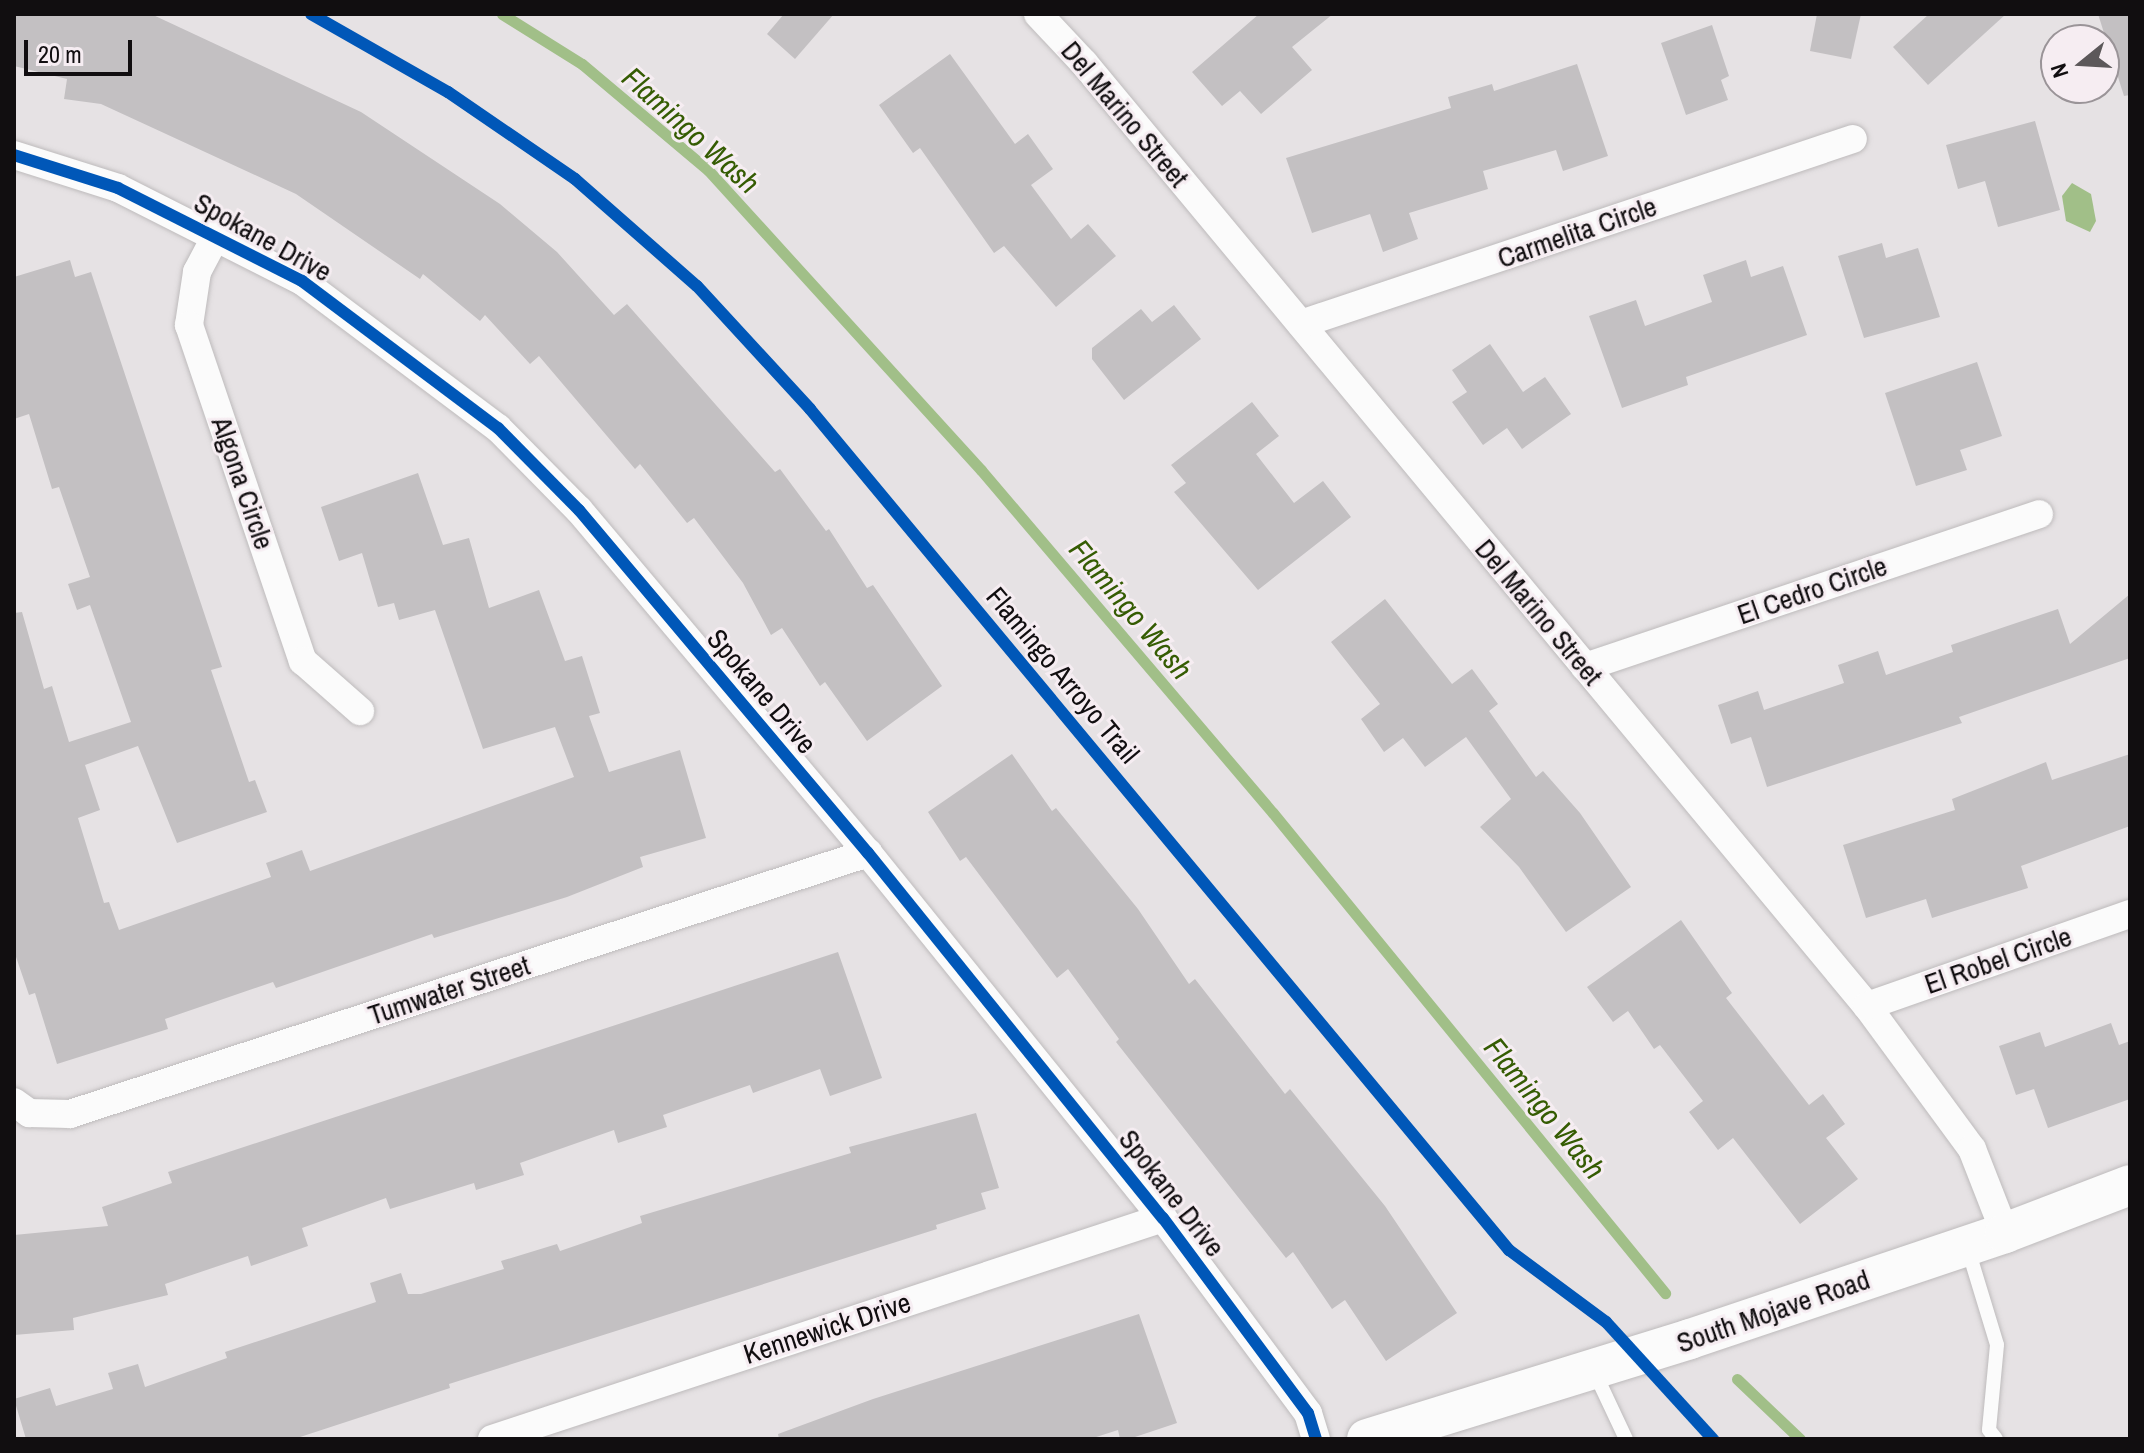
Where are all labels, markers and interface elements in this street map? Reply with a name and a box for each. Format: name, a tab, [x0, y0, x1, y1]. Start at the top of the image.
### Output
scale bar	[28, 24, 136, 74]
north arrow	[2040, 24, 2120, 104]
street label: Del Marino Street	[1054, 34, 1196, 194]
text: 20 m	[38, 38, 82, 70]
water label: Flamingo Wash	[615, 59, 767, 201]
text: N	[2043, 60, 2075, 82]
street label: Spokane Drive	[188, 185, 338, 289]
street label: Carmelita Circle	[1493, 189, 1661, 275]
street label: Algona Circle	[205, 412, 281, 554]
water label: Flamingo Wash	[1062, 532, 1200, 686]
street label: Del Marino Street	[1468, 532, 1610, 692]
street label: El Cedro Circle	[1733, 549, 1891, 631]
street label: Flamingo Arroyo Trail	[979, 579, 1147, 771]
street label: Spokane Drive	[700, 622, 824, 760]
street label: El Robel Circle	[1920, 919, 2076, 1001]
street label: Tumwater Street	[364, 948, 534, 1032]
water label: Flamingo Wash	[1477, 1030, 1613, 1186]
street label: Spokane Drive	[1112, 1123, 1232, 1263]
street label: South Mojave Road	[1672, 1262, 1874, 1360]
street label: Kennewick Drive	[739, 1285, 915, 1371]

